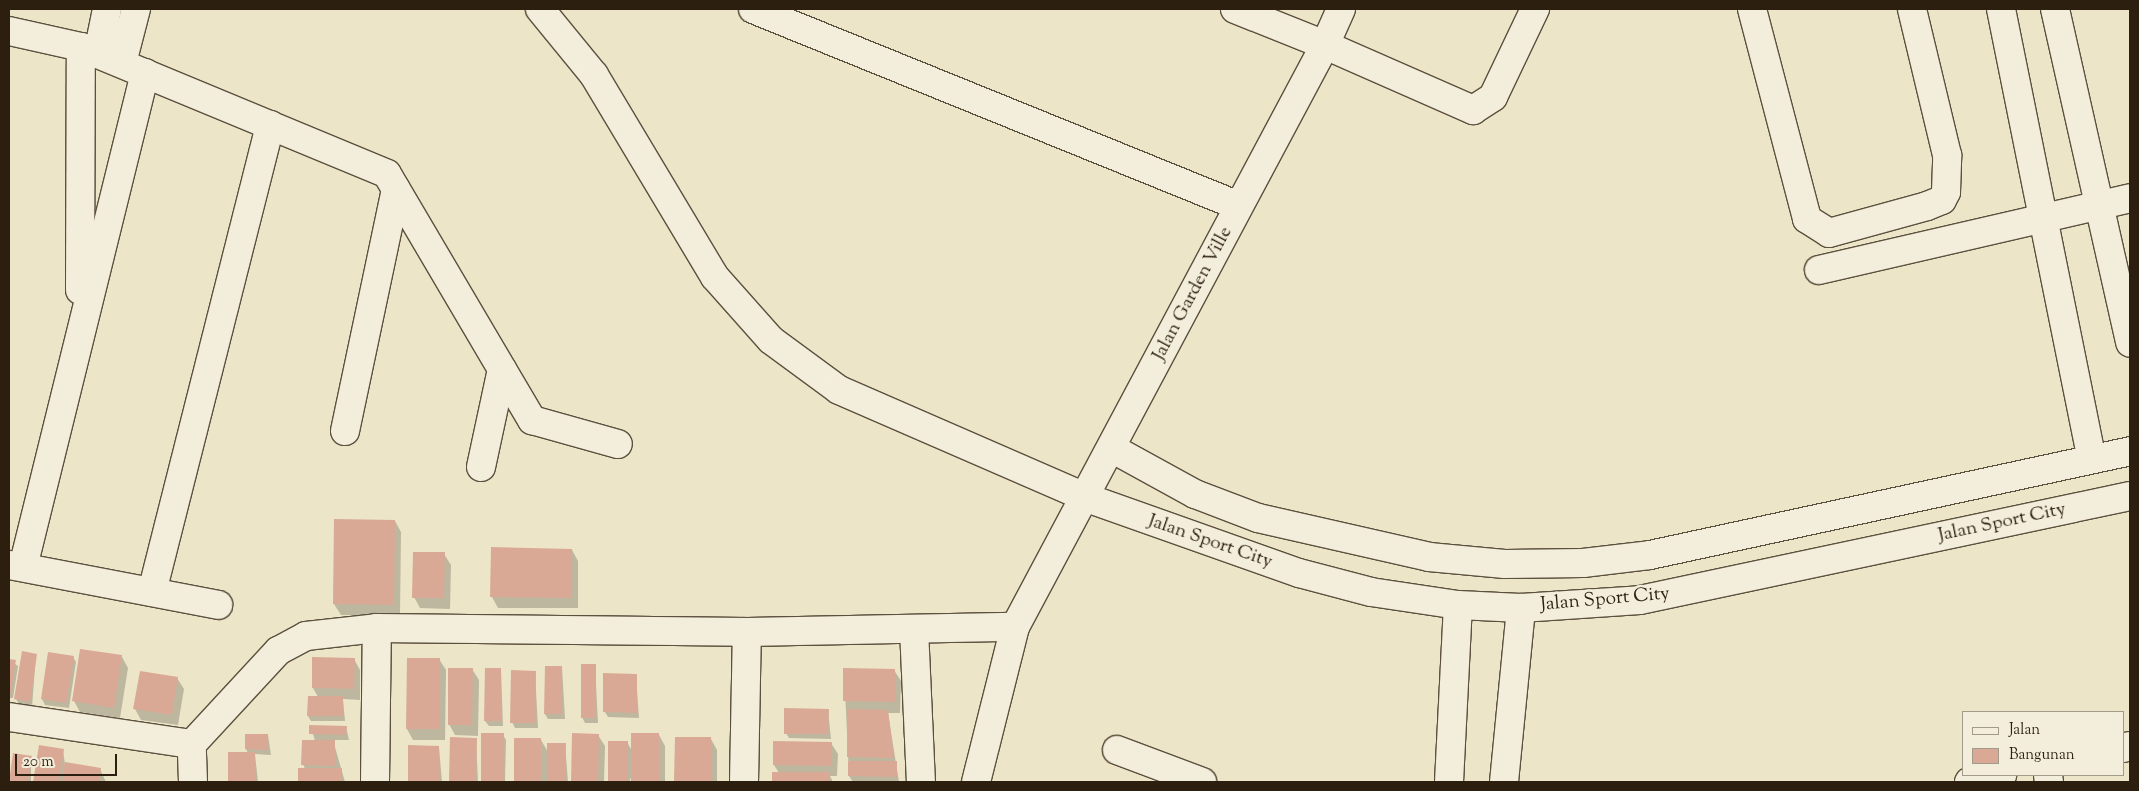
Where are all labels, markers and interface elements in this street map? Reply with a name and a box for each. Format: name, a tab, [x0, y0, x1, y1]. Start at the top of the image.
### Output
street label: Jalan Garden Ville	[1148, 223, 1238, 365]
street label: Jalan Sport City	[1936, 498, 2068, 548]
street label: Jalan Sport City	[1145, 510, 1275, 574]
street label: Jalan Sport City	[1539, 583, 1671, 617]
legend	[1962, 711, 2124, 776]
text: Jalan	[2009, 720, 2040, 741]
scale bar	[18, 744, 120, 776]
text: Bangunan	[2009, 745, 2075, 766]
text: 20 m	[23, 752, 54, 773]

